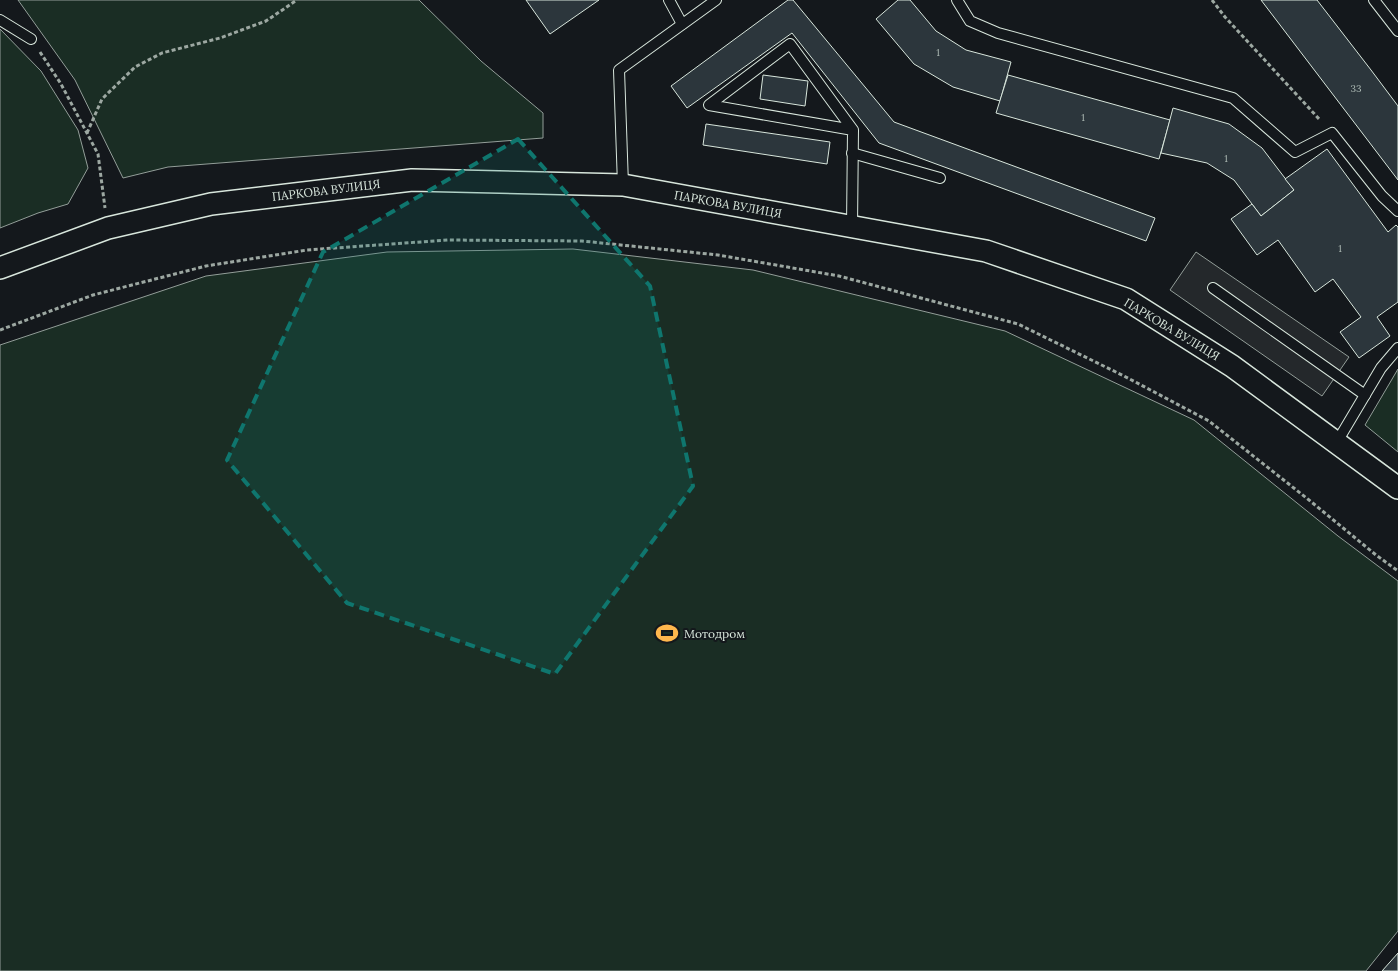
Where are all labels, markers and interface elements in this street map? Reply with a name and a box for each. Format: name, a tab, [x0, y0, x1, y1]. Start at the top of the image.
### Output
house number: 1	[936, 46, 940, 59]
house number: 33	[1350, 82, 1362, 95]
house number: 1	[1081, 111, 1085, 124]
house number: 1	[1224, 152, 1228, 165]
street label: ПАРКОВА ВУЛИЦЯ	[271, 176, 381, 204]
street label: ПАРКОВА ВУЛИЦЯ	[673, 187, 783, 221]
house number: 1	[1338, 242, 1342, 255]
street label: ПАРКОВА ВУЛИЦЯ	[1121, 294, 1223, 364]
sports icon: Мотодром	[654, 620, 680, 646]
place label: Мотодром	[684, 626, 745, 641]

